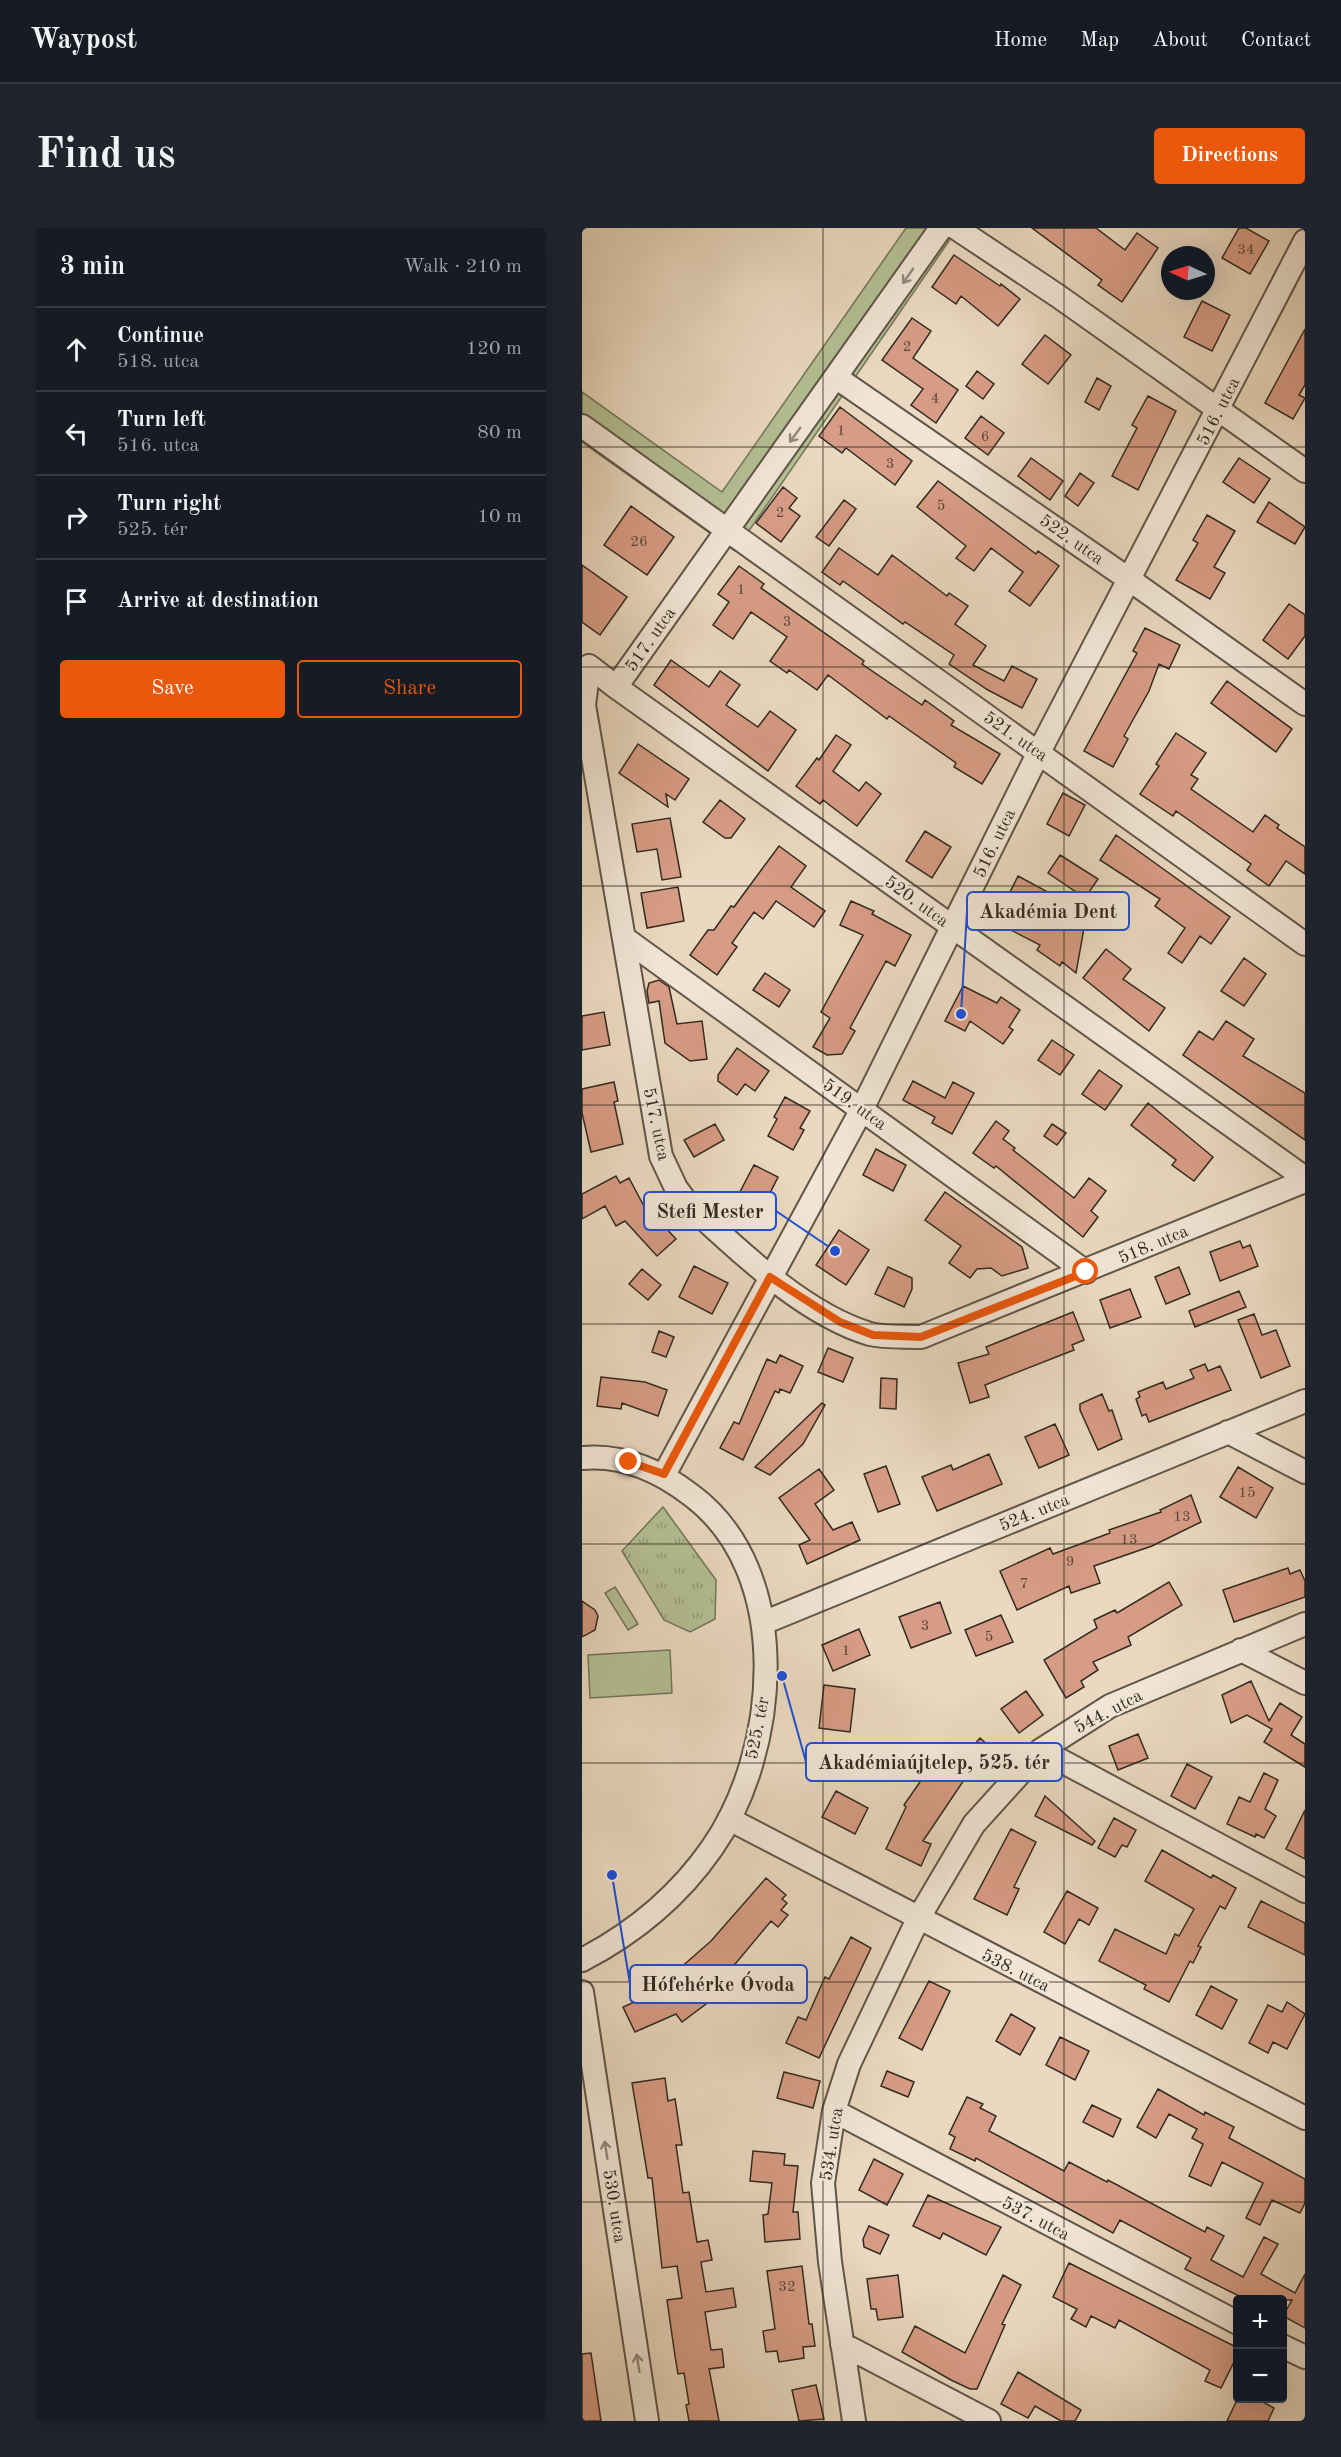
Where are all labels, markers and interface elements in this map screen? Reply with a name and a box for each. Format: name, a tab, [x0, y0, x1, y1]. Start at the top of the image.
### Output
text: Waypost	[30, 27, 137, 55]
text: Home	[994, 30, 1047, 51]
text: Map	[1080, 30, 1119, 51]
text: About	[1152, 30, 1208, 51]
text: Contact	[1241, 30, 1311, 51]
button: Directions	[1154, 128, 1305, 184]
text: Find us	[36, 135, 175, 177]
house number: 34	[1237, 243, 1255, 258]
north arrow	[1161, 246, 1215, 300]
text: 3 min	[60, 254, 125, 280]
text: Walk · 210 m	[403, 257, 522, 277]
one-way arrow	[902, 267, 914, 284]
text: Continue	[117, 325, 204, 347]
icon: ahead	[60, 333, 93, 366]
text: 120 m	[466, 339, 522, 359]
house number: 2	[903, 340, 911, 355]
text: 518. utca	[117, 352, 199, 372]
street label: 516. utca	[1194, 374, 1244, 449]
house number: 4	[931, 392, 939, 407]
text: Turn left	[117, 409, 206, 431]
icon: left	[60, 417, 93, 450]
text: 80 m	[477, 423, 522, 443]
house number: 1	[837, 424, 845, 439]
one-way arrow	[789, 427, 801, 443]
house number: 6	[981, 430, 989, 445]
text: 516. utca	[117, 436, 199, 456]
house number: 3	[886, 457, 894, 472]
text: Turn right	[117, 493, 221, 515]
house number: 5	[937, 499, 945, 514]
icon: right	[60, 501, 93, 534]
house number: 2	[776, 506, 784, 521]
text: 10 m	[477, 507, 522, 527]
street label: 522. utca	[1036, 511, 1107, 568]
text: 525. tér	[117, 520, 187, 540]
house number: 26	[630, 535, 648, 550]
house number: 1	[737, 583, 745, 598]
icon: arrive	[60, 585, 93, 618]
text: Arrive at destination	[117, 590, 319, 612]
street label: 517. utca	[622, 604, 679, 675]
house number: 3	[783, 615, 791, 630]
button: Save	[60, 660, 285, 718]
button: Share	[297, 660, 522, 718]
street label: 521. utca	[980, 708, 1051, 765]
street label: 516. utca	[971, 806, 1019, 881]
street label: 520. utca	[881, 873, 952, 931]
callout: Akadémia Dent	[967, 892, 1129, 930]
text: Akadémia Dent	[979, 903, 1117, 923]
street label: 519. utca	[819, 1076, 890, 1134]
street label: 517. utca	[640, 1086, 673, 1162]
callout: Stefi Mester	[644, 1192, 776, 1230]
text: Stefi Mester	[656, 1203, 764, 1223]
street label: 518. utca	[1116, 1222, 1191, 1268]
route start	[1072, 1258, 1098, 1284]
route end	[615, 1448, 641, 1474]
house number: 15	[1238, 1486, 1256, 1501]
street label: 524. utca	[997, 1491, 1072, 1535]
house number: 13	[1173, 1510, 1191, 1525]
house number: 13	[1120, 1533, 1138, 1548]
house number: 9	[1066, 1555, 1074, 1570]
house number: 7	[1020, 1577, 1028, 1592]
house number: 3	[921, 1619, 929, 1634]
house number: 5	[985, 1630, 993, 1645]
house number: 1	[842, 1644, 850, 1659]
street label: 544. utca	[1072, 1687, 1145, 1737]
street label: 525. tér	[743, 1695, 773, 1761]
callout: Akadémiaújtelep, 525. tér	[806, 1743, 1062, 1781]
text: Akadémiaújtelep, 525. tér	[818, 1753, 1050, 1774]
street label: 538. utca	[978, 1946, 1053, 1996]
callout: Hófehérke Óvoda	[630, 1965, 807, 2003]
text: Hófehérke Óvoda	[641, 1971, 795, 1996]
street label: 534. utca	[817, 2106, 847, 2182]
one-way arrow	[600, 2140, 611, 2160]
street label: 530. utca	[599, 2168, 629, 2244]
street label: 537. utca	[999, 2194, 1073, 2244]
house number: 32	[778, 2280, 796, 2295]
map controls	[1233, 2295, 1287, 2403]
button: +	[1233, 2295, 1287, 2349]
button: −	[1233, 2349, 1287, 2403]
one-way arrow	[633, 2354, 644, 2374]

